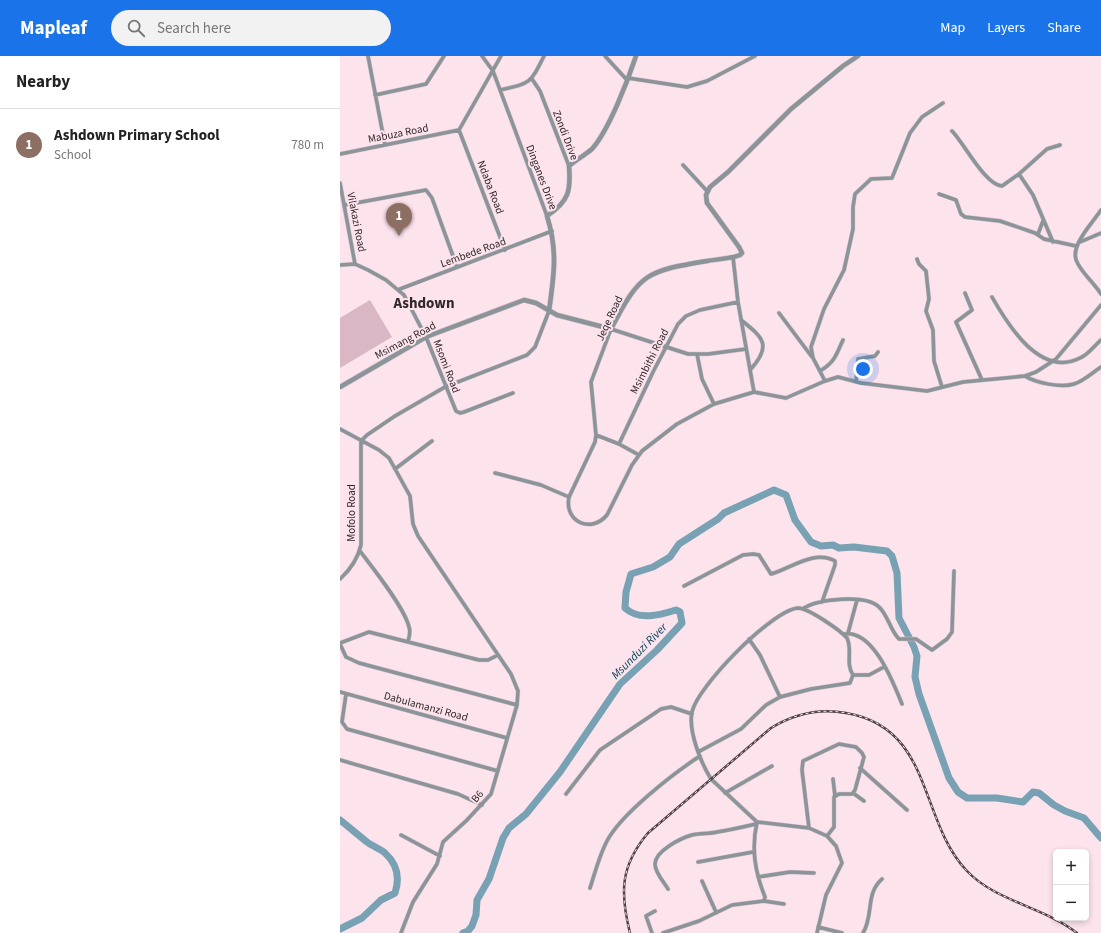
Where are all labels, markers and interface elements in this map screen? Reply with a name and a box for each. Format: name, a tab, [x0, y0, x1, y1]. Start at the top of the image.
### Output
search box	[111, 10, 391, 46]
text: Mapleaf	[20, 15, 87, 42]
icon: search	[125, 17, 147, 39]
text: Search here	[157, 18, 231, 39]
text: Map	[940, 18, 965, 38]
text: Layers	[987, 18, 1025, 38]
text: Share	[1047, 18, 1081, 38]
text: Nearby	[16, 70, 70, 94]
street label: Zondi Drive	[549, 108, 582, 163]
street label: Mabuza Road	[367, 120, 430, 147]
text: Ashdown Primary School	[54, 125, 220, 146]
text: 1	[26, 136, 32, 154]
text: 780 m	[291, 136, 324, 154]
street label: Dinganes Drive	[522, 143, 561, 212]
text: School	[54, 146, 91, 164]
street label: Ndaba Road	[473, 158, 508, 216]
street label: Vilakazi Road	[343, 191, 370, 253]
pin: 1	[386, 203, 412, 236]
street label: Lembede Road	[438, 234, 508, 271]
district label: Ashdown	[392, 293, 455, 314]
street label: Jeqe Road	[592, 293, 626, 343]
street label: Msimang Road	[372, 318, 438, 363]
street label: Msimbithi Road	[627, 326, 672, 396]
street label: Msomi Road	[429, 337, 464, 395]
your location	[853, 359, 873, 379]
street label: Mofolo Road	[344, 484, 359, 542]
water label: Msunduzi River	[607, 619, 672, 683]
street label: Dabulamanzi Road	[382, 688, 470, 725]
street label: B6	[468, 787, 487, 806]
map controls	[1053, 849, 1089, 921]
button: +	[1053, 849, 1089, 885]
button: −	[1053, 885, 1089, 921]

